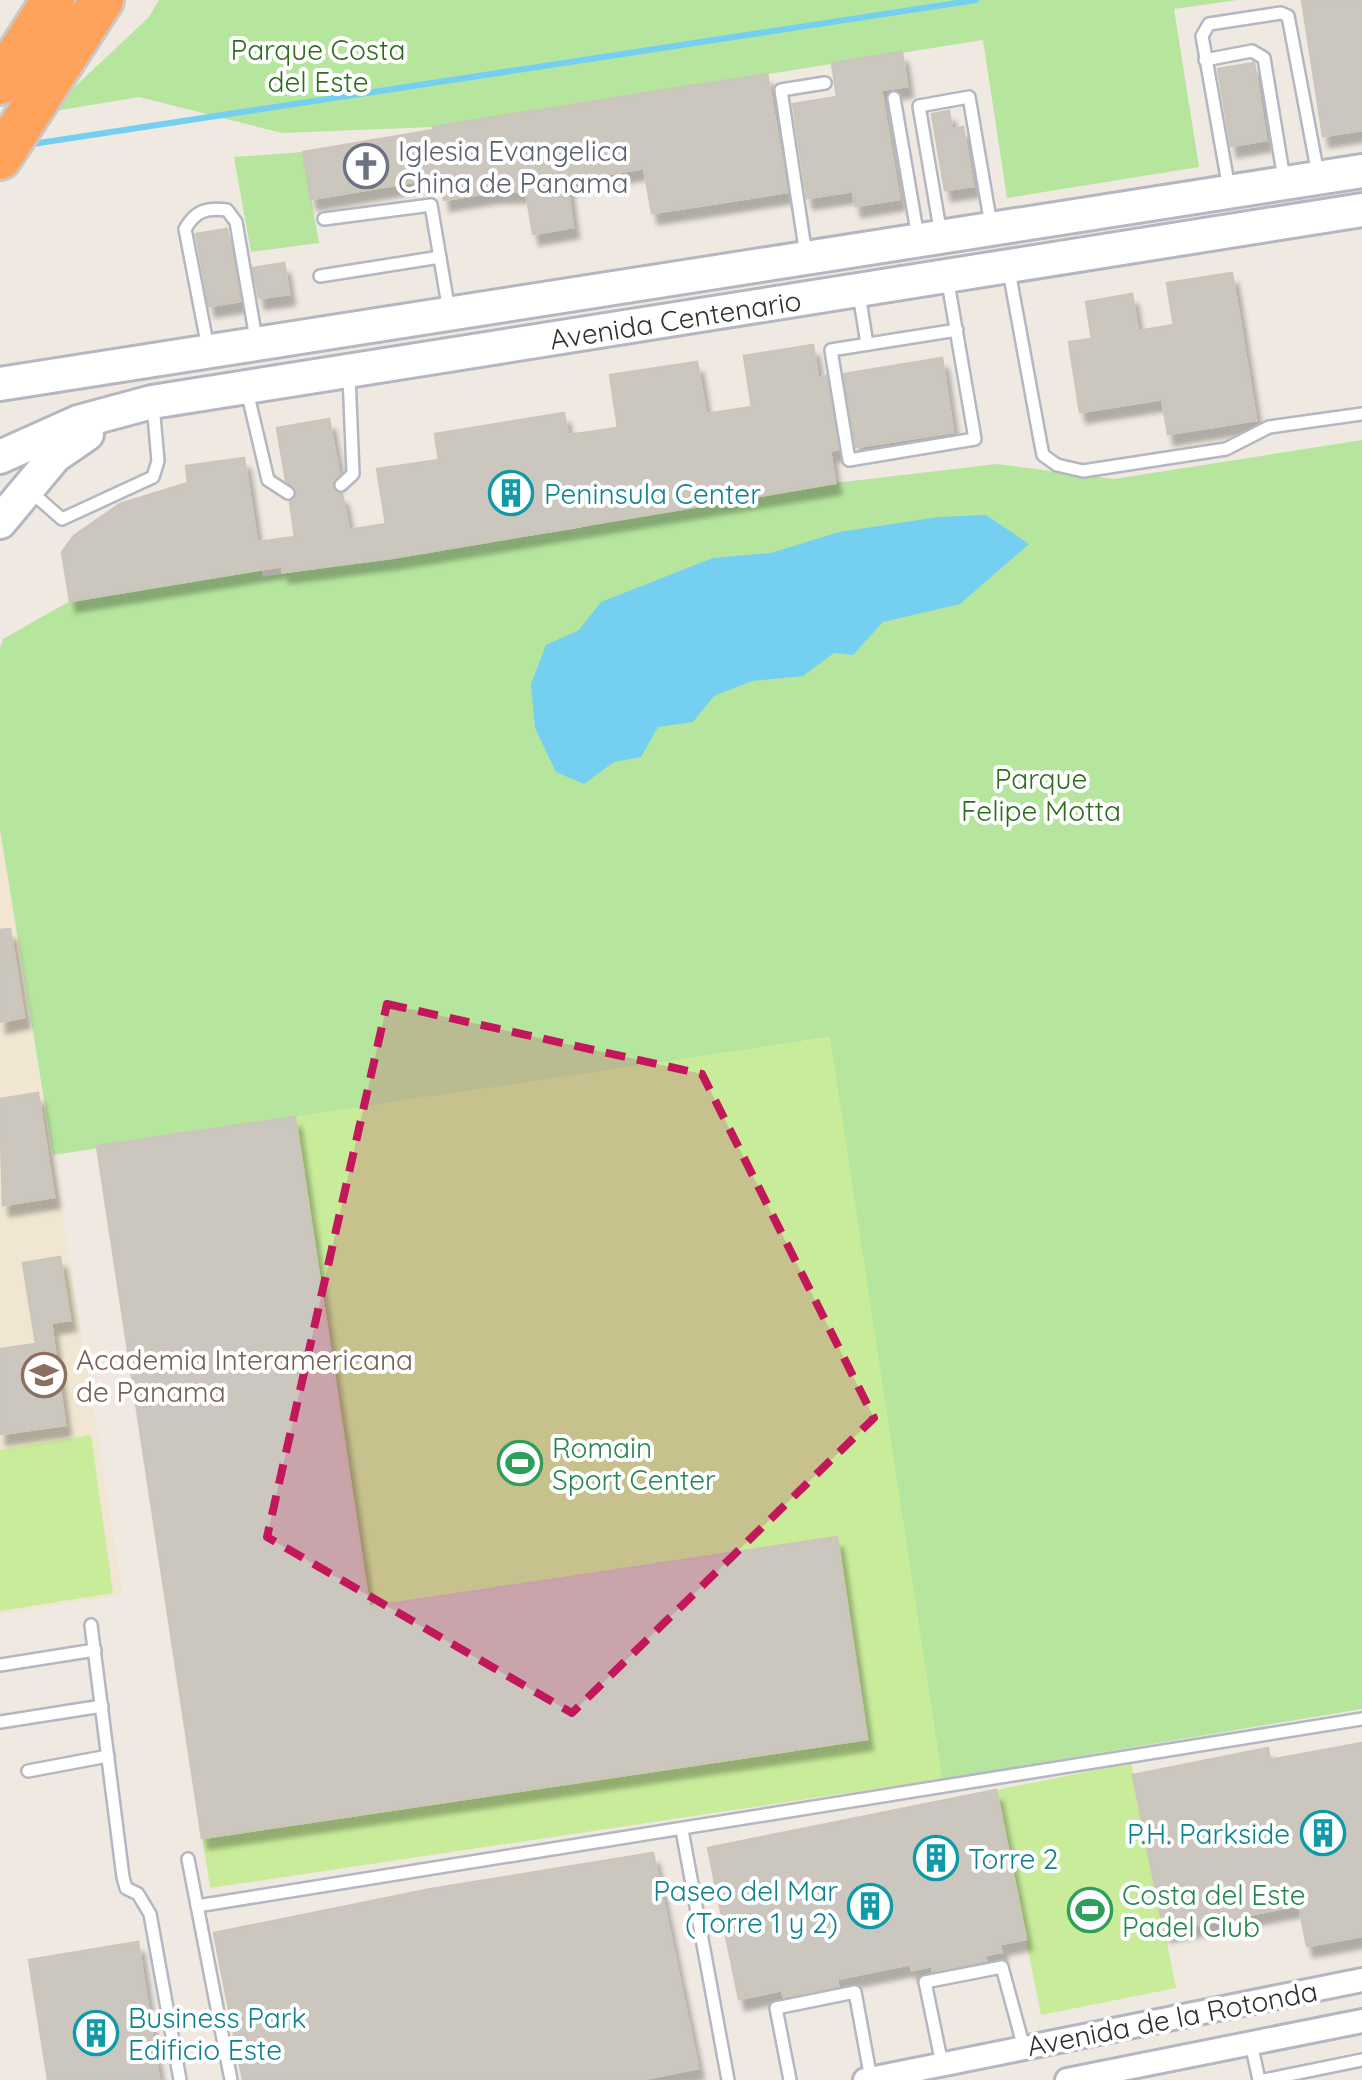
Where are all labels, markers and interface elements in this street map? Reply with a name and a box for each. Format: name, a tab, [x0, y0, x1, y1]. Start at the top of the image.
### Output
park label: Parque Costa del Este	[231, 32, 405, 99]
place label: Iglesia Evangelica China de Panama	[398, 133, 629, 200]
church icon: Iglesia Evangelica China de Panama	[343, 143, 389, 189]
street label: Avenida Centenario	[547, 282, 803, 356]
building icon: Peninsula Center	[488, 470, 534, 516]
place label: Peninsula Center	[544, 476, 761, 511]
park label: Parque Felipe Motta	[961, 761, 1121, 828]
place label: Academia Interamericana de Panama	[76, 1342, 413, 1409]
school or university icon: Academia Interamericana de Panama	[21, 1352, 67, 1398]
place label: Romain Sport Center	[552, 1430, 716, 1497]
sports icon: Romain Sport Center	[497, 1440, 543, 1486]
building icon: P.H. Parkside	[1300, 1810, 1346, 1856]
place label: P.H. Parkside	[1127, 1816, 1290, 1851]
building icon: Torre 2	[913, 1835, 959, 1881]
place label: Torre 2	[968, 1841, 1058, 1876]
place label: Paseo del Mar (Torre 1 y 2)	[653, 1873, 838, 1940]
place label: Costa del Este Padel Club	[1122, 1877, 1306, 1944]
building icon: Paseo del Mar (Torre 1 y 2)	[847, 1883, 893, 1929]
sports icon: Costa del Este Padel Club	[1067, 1887, 1113, 1933]
street label: Avenida de la Rotonda	[1024, 1973, 1320, 2063]
place label: Business Park Edificio Este	[128, 2000, 306, 2067]
building icon: Business Park Edificio Este	[73, 2010, 119, 2056]

